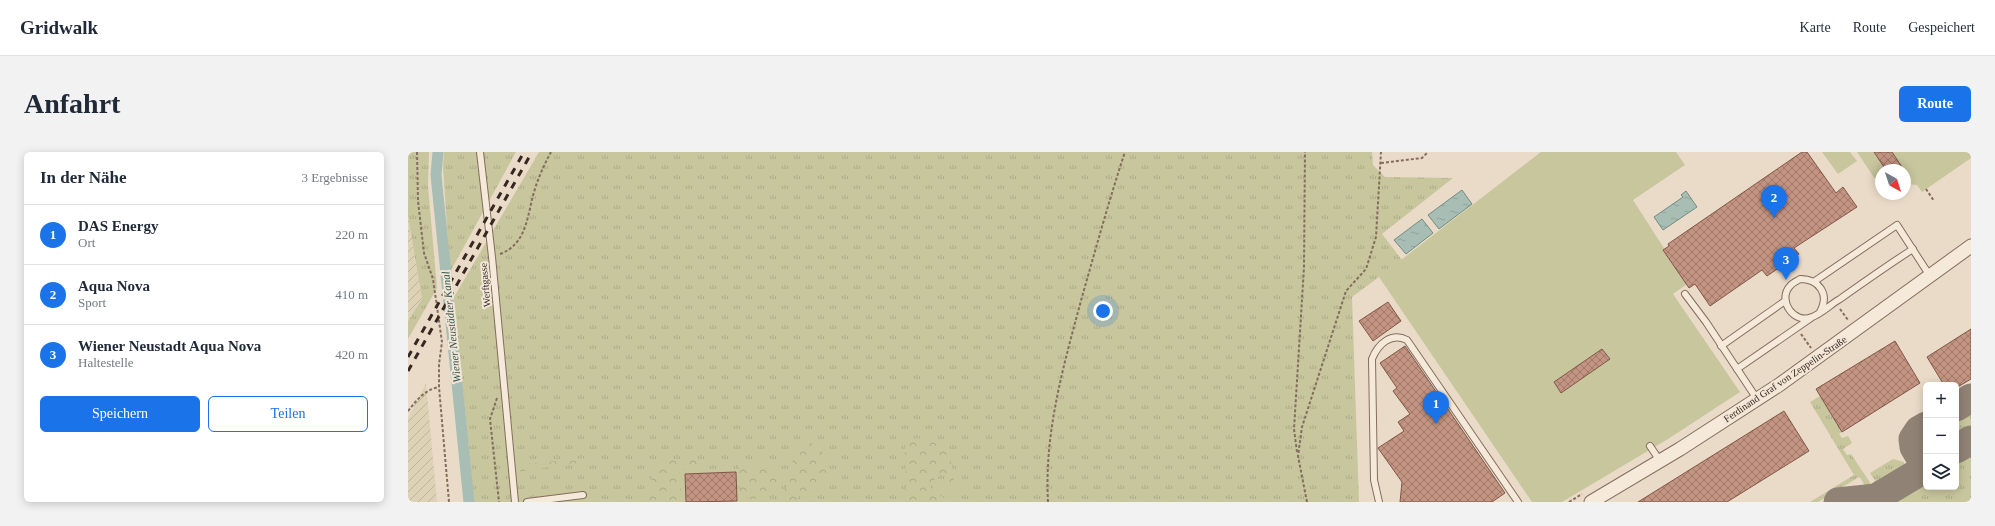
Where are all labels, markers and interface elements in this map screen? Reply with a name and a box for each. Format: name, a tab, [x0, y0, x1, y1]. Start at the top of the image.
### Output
text: Gridwalk	[20, 17, 98, 38]
text: Karte	[1800, 20, 1831, 35]
text: Route	[1853, 20, 1886, 35]
text: Gespeichert	[1908, 20, 1975, 35]
button: Route	[1899, 86, 1971, 122]
text: Anfahrt	[24, 88, 120, 119]
north arrow	[1875, 164, 1911, 200]
text: In der Nähe	[40, 168, 127, 187]
text: 3 Ergebnisse	[301, 170, 368, 185]
pin: 2	[1761, 185, 1787, 218]
text: DAS Energy	[78, 218, 158, 234]
text: 1	[50, 227, 56, 242]
text: 220 m	[335, 227, 368, 242]
text: Ort	[78, 235, 95, 250]
pin: 3	[1773, 247, 1799, 280]
street label: Werftgasse	[478, 262, 492, 307]
water label: Wiener Neustädter Kanal	[439, 271, 463, 383]
text: Aqua Nova	[78, 278, 150, 294]
text: 2	[50, 287, 56, 302]
text: 410 m	[335, 287, 368, 302]
text: Sport	[78, 295, 106, 310]
your location	[1093, 301, 1113, 321]
street label: Ferdinand Graf von Zeppelin-Straße	[1721, 333, 1849, 424]
text: Wiener Neustadt Aqua Nova	[78, 338, 261, 354]
text: 3	[50, 347, 56, 362]
text: 420 m	[335, 347, 368, 362]
text: Haltestelle	[78, 355, 134, 370]
map controls	[1923, 382, 1959, 490]
button: +	[1923, 382, 1959, 418]
pin: 1	[1423, 391, 1449, 424]
button: Speichern	[40, 396, 200, 432]
button: Teilen	[208, 396, 368, 432]
button: −	[1923, 418, 1959, 454]
button: layers	[1923, 454, 1959, 490]

